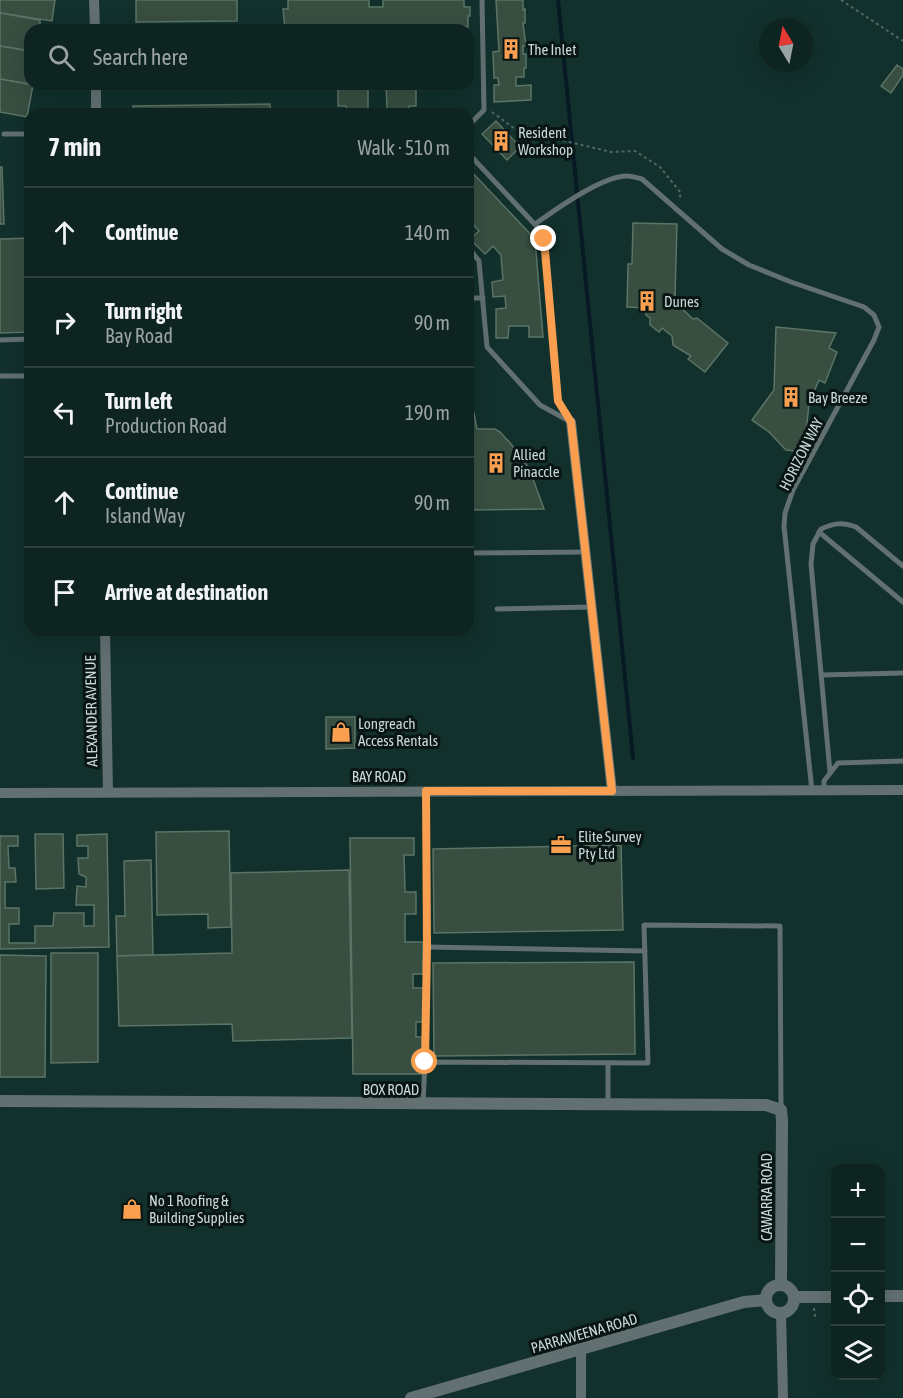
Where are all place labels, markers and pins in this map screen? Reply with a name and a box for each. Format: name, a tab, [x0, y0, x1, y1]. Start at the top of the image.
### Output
building icon: The Inlet	[499, 37, 523, 61]
place label: The Inlet	[528, 41, 576, 58]
place label: Resident Workshop	[518, 124, 573, 158]
building icon: Resident Workshop	[489, 129, 513, 153]
building icon: Dunes	[635, 289, 659, 313]
place label: Dunes	[664, 293, 699, 310]
building icon: Bay Breeze	[779, 385, 803, 409]
place label: Bay Breeze	[808, 389, 868, 406]
place label: Allied Pinaccle	[513, 446, 560, 480]
building icon: Allied Pinaccle	[484, 451, 508, 475]
place label: Longreach Access Rentals	[358, 715, 438, 749]
shop icon: Longreach Access Rentals	[329, 720, 353, 744]
place label: Elite Survey Pty Ltd	[578, 828, 642, 862]
office icon: Elite Survey Pty Ltd	[549, 833, 573, 857]
place label: No 1 Roofing & Building Supplies	[149, 1192, 244, 1226]
shop icon: No 1 Roofing & Building Supplies	[120, 1197, 144, 1221]

